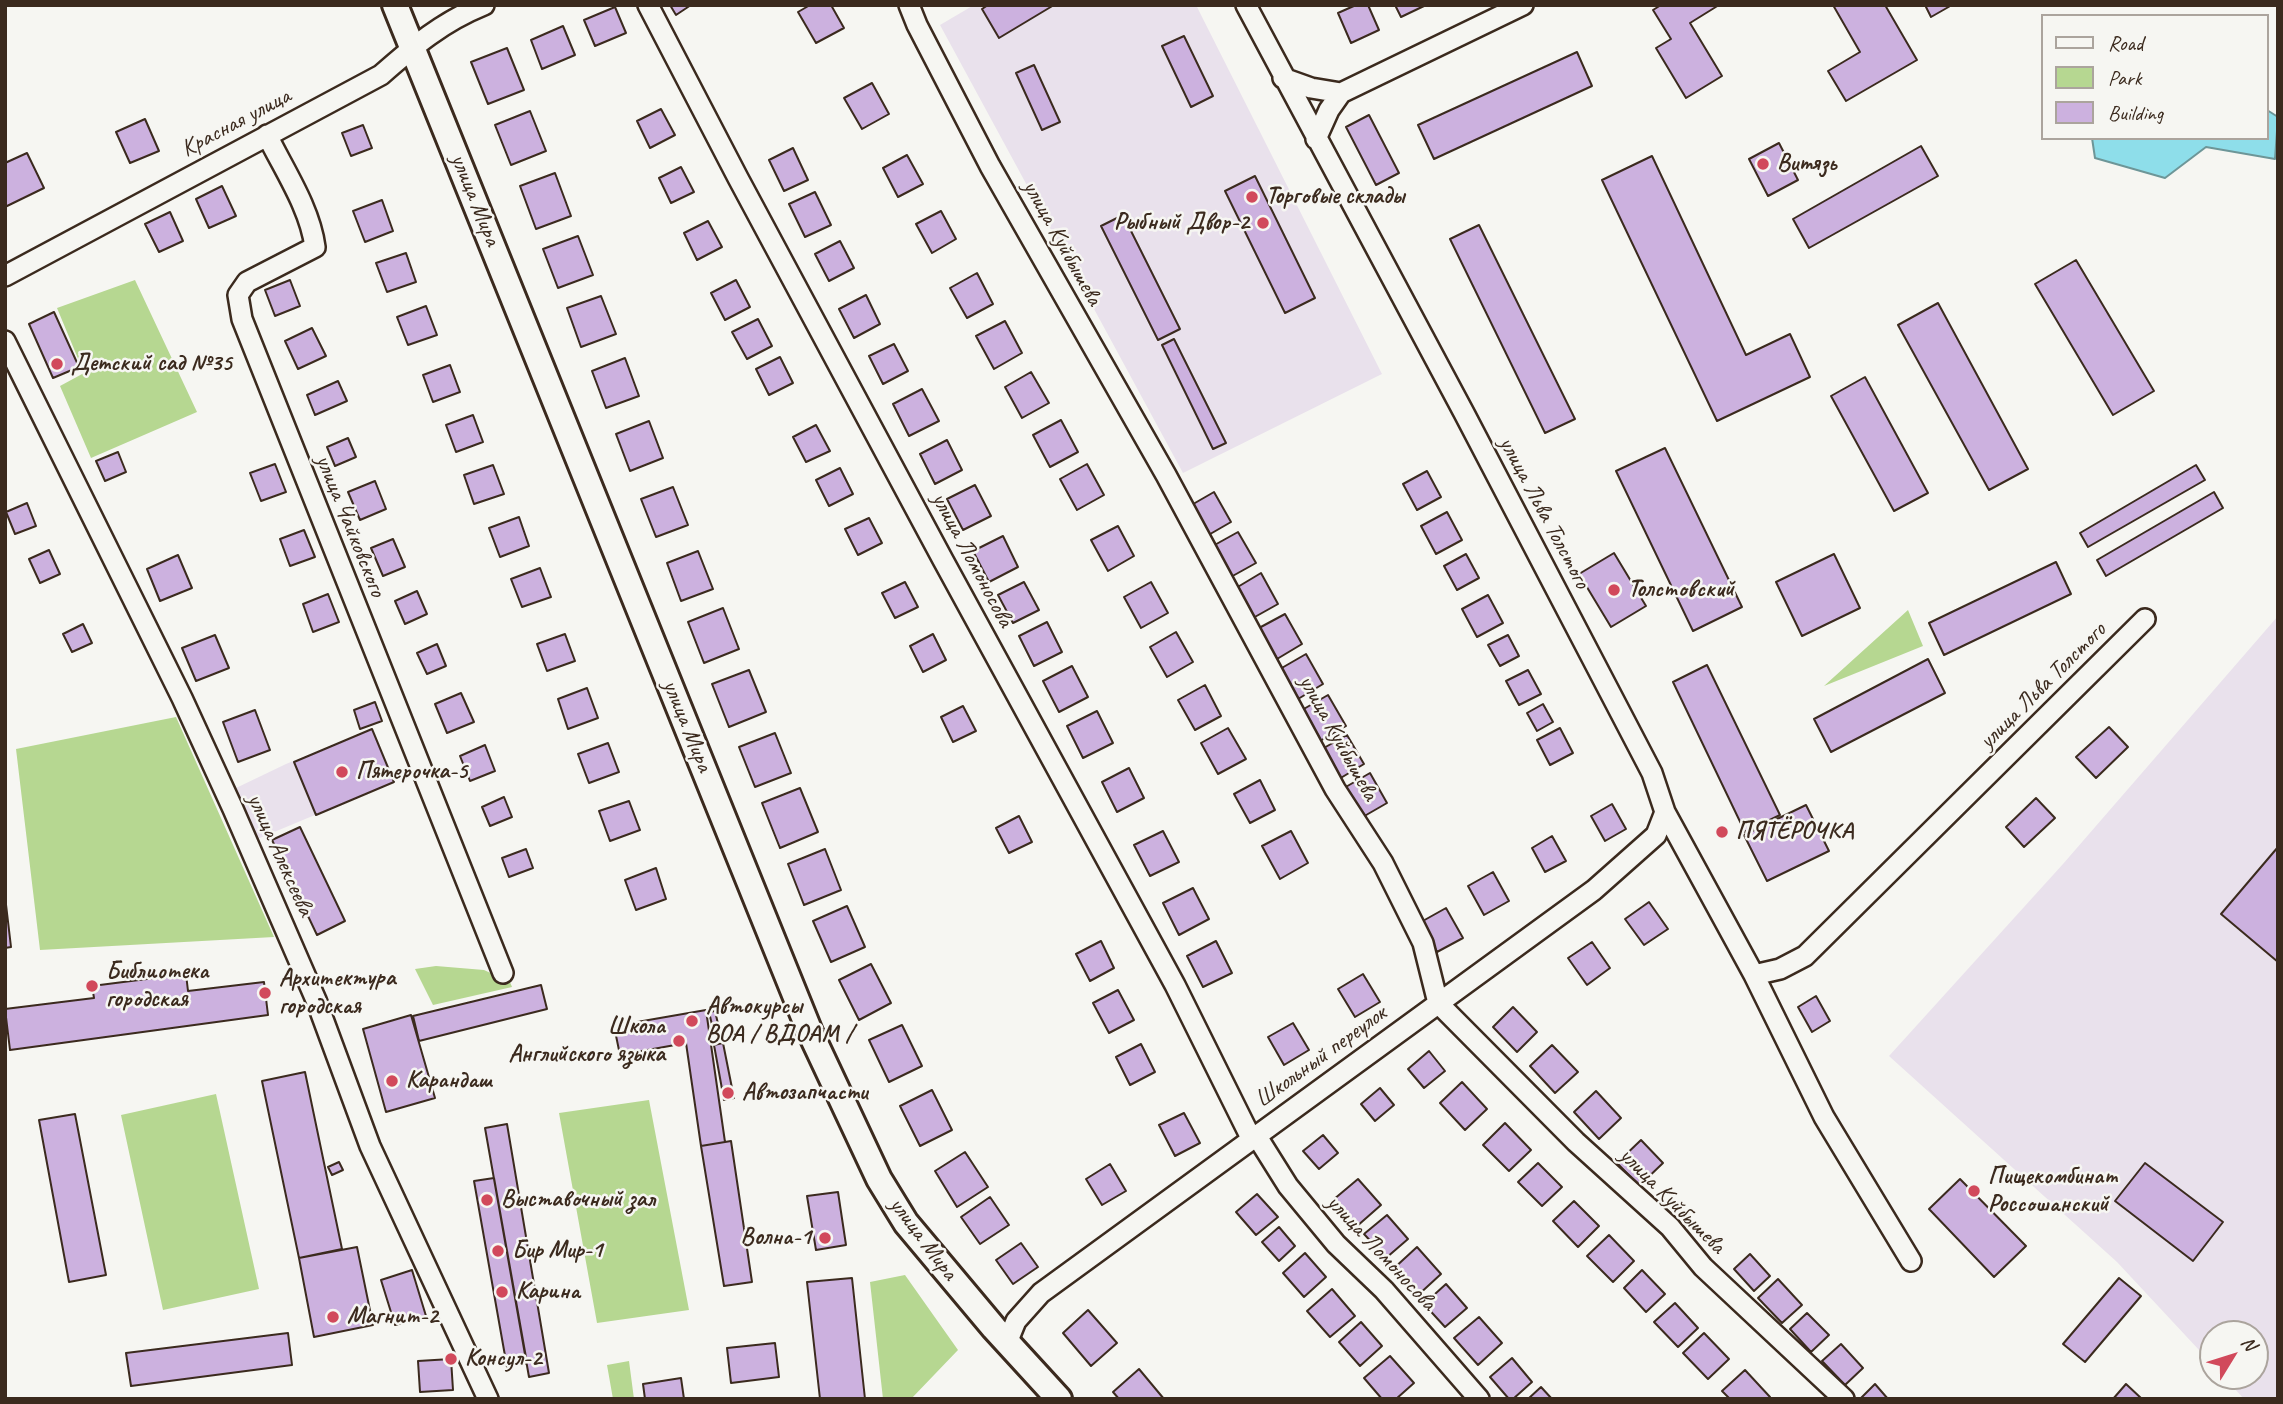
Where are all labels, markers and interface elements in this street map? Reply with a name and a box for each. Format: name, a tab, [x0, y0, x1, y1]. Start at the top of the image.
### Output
legend	[2042, 14, 2269, 140]
text: Road	[2108, 30, 2143, 56]
text: Park	[2108, 65, 2141, 91]
street label: Красная улица	[176, 82, 296, 164]
text: Building	[2108, 100, 2163, 126]
street label: улица Мира	[444, 150, 506, 250]
place label: Витязь	[1777, 150, 1837, 178]
marker: Витязь	[1755, 156, 1771, 172]
street label: улица Куйбышева	[1016, 175, 1108, 311]
place label: Торговые склады	[1266, 183, 1405, 211]
marker: Торговые склады	[1244, 189, 1260, 205]
place label: Рыбный Двор-2	[1114, 209, 1249, 237]
marker: Рыбный Двор-2	[1255, 215, 1271, 231]
place label: Детский сад №35	[71, 350, 232, 378]
marker: Детский сад №35	[49, 356, 65, 372]
street label: улица Льва Толстого	[1492, 432, 1596, 594]
street label: улица Чайковского	[308, 451, 392, 601]
street label: улица Ломоносова	[924, 488, 1020, 632]
place label: Толстовский	[1628, 576, 1734, 604]
marker: Толстовский	[1606, 582, 1622, 598]
street label: улица Льва Толстого	[1973, 616, 2113, 756]
street label: улица Куйбышева	[1292, 670, 1384, 806]
street label: улица Мира	[656, 676, 718, 776]
place label: Пятерочка-5	[356, 758, 467, 786]
marker: Пятерочка-5	[334, 764, 350, 780]
street label: улица Алексеева	[240, 789, 320, 921]
place label: ПЯТЁРОЧКА	[1736, 818, 1854, 846]
marker: ПЯТЁРОЧКА	[1714, 824, 1730, 840]
place label: Библиотека городская	[106, 958, 209, 1014]
place label: Архитектура городская	[279, 965, 395, 1021]
marker: Библиотека городская	[84, 978, 100, 994]
marker: Архитектура городская	[257, 985, 273, 1001]
place label: Автокурсы ВОА / ВДОАМ /	[706, 993, 853, 1049]
street label: Школьный переулок	[1250, 1000, 1392, 1114]
place label: Школа Английского языка	[508, 1013, 665, 1069]
marker: Автокурсы ВОА / ВДОАМ /	[684, 1013, 700, 1029]
marker: Школа Английского языка	[671, 1033, 687, 1049]
place label: Карандаш	[406, 1067, 492, 1095]
marker: Карандаш	[384, 1073, 400, 1089]
place label: Автозапчасти	[742, 1079, 868, 1107]
marker: Автозапчасти	[720, 1085, 736, 1101]
street label: улица Куйбышева	[1613, 1142, 1731, 1260]
place label: Пищекомбинат Россошанский	[1988, 1163, 2118, 1219]
marker: Пищекомбинат Россошанский	[1966, 1183, 1982, 1199]
place label: Выставочный зал	[501, 1186, 656, 1214]
street label: улица Ломоносова	[1320, 1189, 1442, 1317]
marker: Выставочный зал	[479, 1192, 495, 1208]
street label: улица Мира	[882, 1192, 964, 1286]
place label: Волна-1	[741, 1224, 811, 1252]
marker: Волна-1	[817, 1230, 833, 1246]
place label: Бир Мир-1	[512, 1237, 602, 1265]
marker: Бир Мир-1	[490, 1243, 506, 1259]
place label: Карина	[516, 1278, 580, 1306]
marker: Карина	[494, 1284, 510, 1300]
place label: Магнит-2	[347, 1303, 438, 1331]
marker: Магнит-2	[325, 1309, 341, 1325]
north arrow	[2199, 1320, 2269, 1390]
text: N	[2236, 1331, 2262, 1355]
place label: Консул-2	[465, 1345, 541, 1373]
marker: Консул-2	[443, 1351, 459, 1367]

